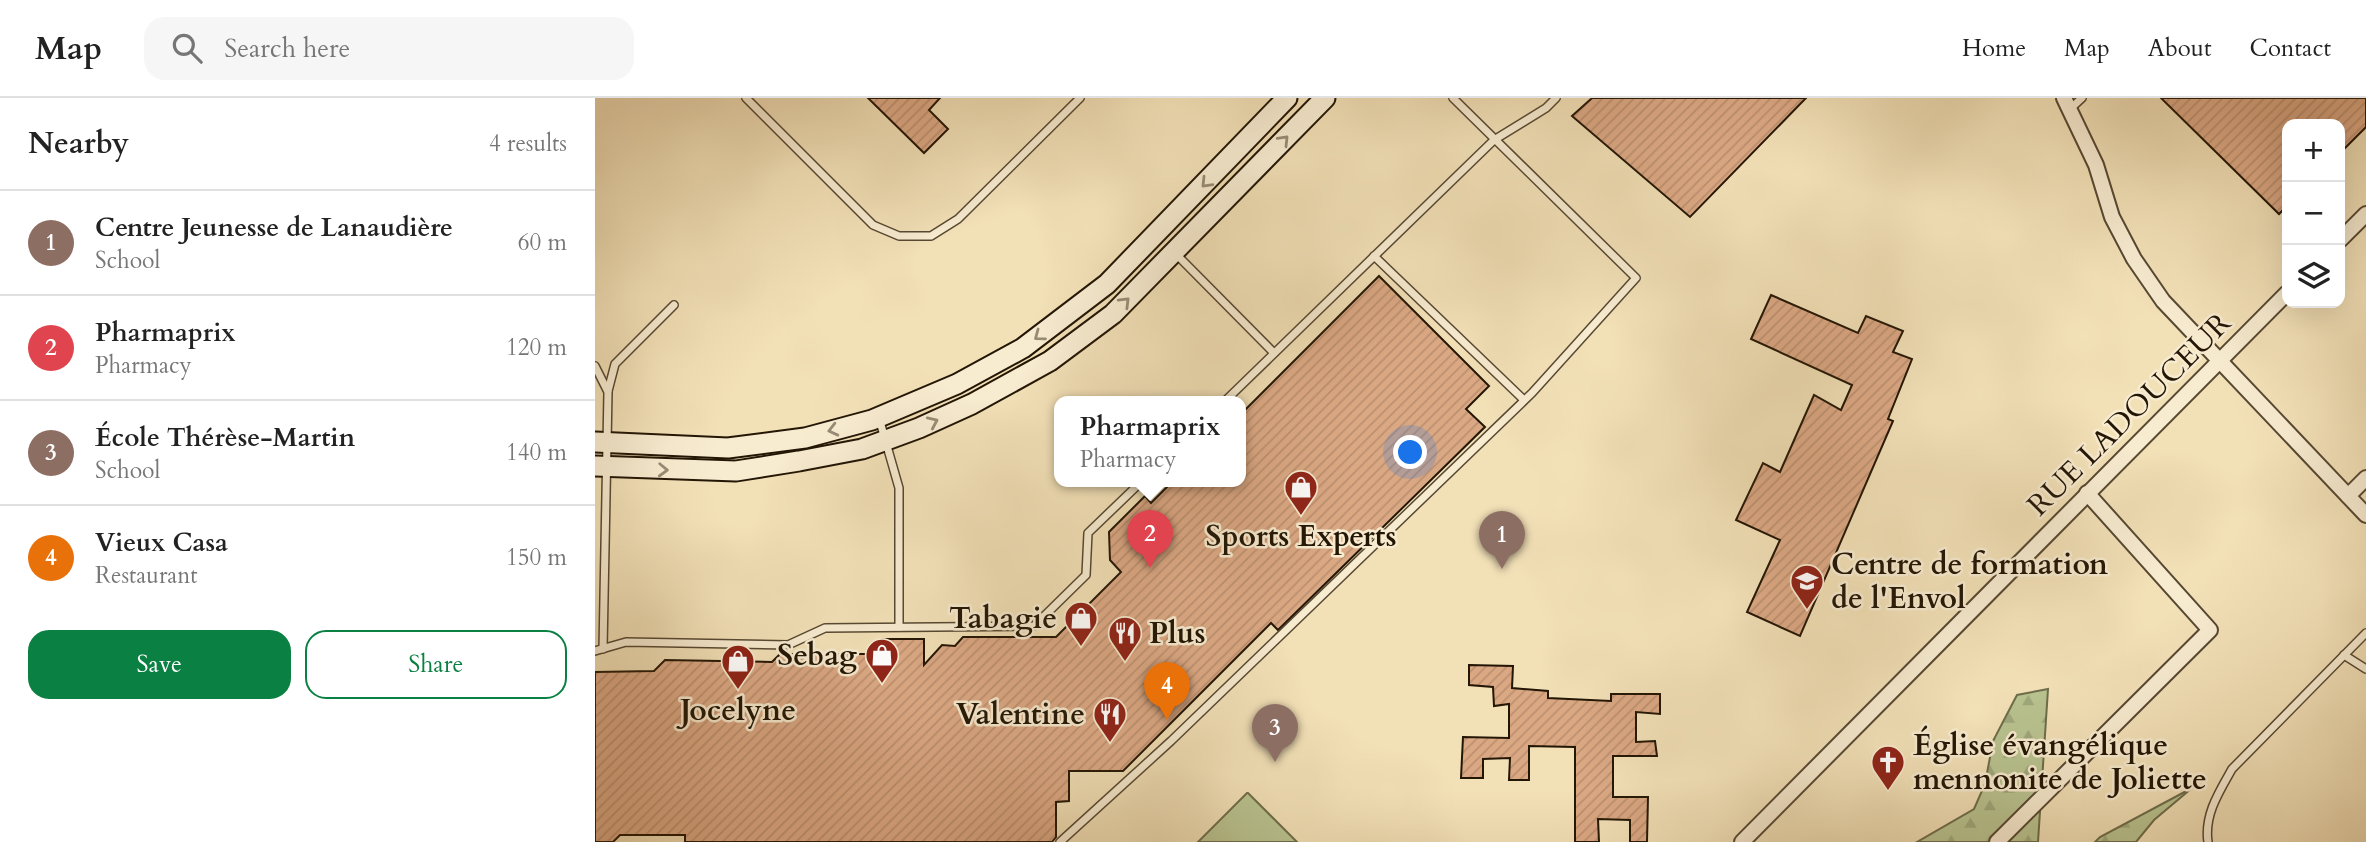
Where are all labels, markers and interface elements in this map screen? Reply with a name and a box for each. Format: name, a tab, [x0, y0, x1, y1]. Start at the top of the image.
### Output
search box	[144, 17, 634, 80]
text: Map	[35, 26, 102, 71]
icon: search	[168, 29, 206, 67]
text: Search here	[224, 31, 350, 66]
text: Home	[1962, 32, 2026, 65]
text: Map	[2064, 32, 2110, 65]
text: About	[2148, 32, 2212, 65]
text: Contact	[2250, 32, 2331, 65]
map controls	[2282, 119, 2345, 308]
button: +	[2282, 119, 2345, 182]
text: Nearby	[28, 123, 129, 164]
text: 4 results	[489, 128, 567, 159]
one-way arrow	[1276, 136, 1288, 148]
one-way arrow	[1202, 175, 1215, 188]
button: −	[2282, 182, 2345, 245]
text: Centre Jeunesse de Lanaudière	[95, 210, 453, 245]
text: 1	[45, 227, 57, 258]
text: 60 m	[518, 227, 567, 258]
text: School	[95, 245, 160, 276]
button: layers	[2282, 245, 2345, 308]
one-way arrow	[1116, 298, 1129, 311]
street label: RUE LADOUCEUR	[2018, 303, 2240, 525]
text: Pharmaprix	[95, 315, 236, 350]
one-way arrow	[1034, 328, 1047, 341]
text: 2	[45, 332, 57, 363]
text: 120 m	[506, 332, 567, 363]
text: Pharmacy	[95, 350, 192, 381]
popup	[1054, 396, 1246, 487]
text: Pharmaprix	[1080, 409, 1220, 444]
one-way arrow	[925, 416, 938, 430]
text: École Thérèse-Martin	[95, 420, 355, 455]
one-way arrow	[827, 422, 839, 436]
your location	[1393, 435, 1427, 469]
text: 3	[45, 437, 57, 468]
text: 140 m	[506, 437, 567, 468]
text: Pharmacy	[1080, 444, 1176, 475]
text: School	[95, 455, 160, 486]
one-way arrow	[658, 462, 669, 477]
shop icon: Sports Experts	[1282, 468, 1320, 517]
pin: 2	[1127, 510, 1173, 568]
pin: 1	[1479, 511, 1525, 569]
place label: Sports Experts	[1205, 516, 1397, 557]
text: Vieux Casa	[95, 525, 228, 560]
text: 4	[45, 542, 57, 573]
text: 150 m	[506, 542, 567, 573]
place label: Centre de formation de l'Envol	[1831, 544, 2108, 619]
text: Restaurant	[95, 560, 198, 591]
school or university icon: Centre de formation de l'Envol	[1788, 562, 1826, 611]
place label: Tabagie	[949, 598, 1057, 639]
shop icon: Tabagie	[1062, 599, 1100, 648]
place label: Plus	[1149, 613, 1205, 654]
restaurant icon: Plus	[1106, 614, 1144, 663]
button: Save	[28, 630, 291, 699]
button: Share	[305, 630, 567, 699]
place label: Sebag	[777, 635, 857, 676]
shop icon: Sebag	[863, 636, 901, 685]
shop icon: Jocelyne	[719, 642, 757, 691]
pin: 4	[1144, 662, 1190, 720]
place label: Jocelyne	[676, 690, 796, 731]
place label: Valentine	[956, 694, 1085, 735]
restaurant icon: Valentine	[1091, 695, 1129, 744]
pin: 3	[1252, 704, 1298, 762]
place label: Église évangélique mennonite de Joliette	[1913, 725, 2207, 800]
church icon: Église évangélique mennonite de Joliette	[1869, 743, 1907, 792]

